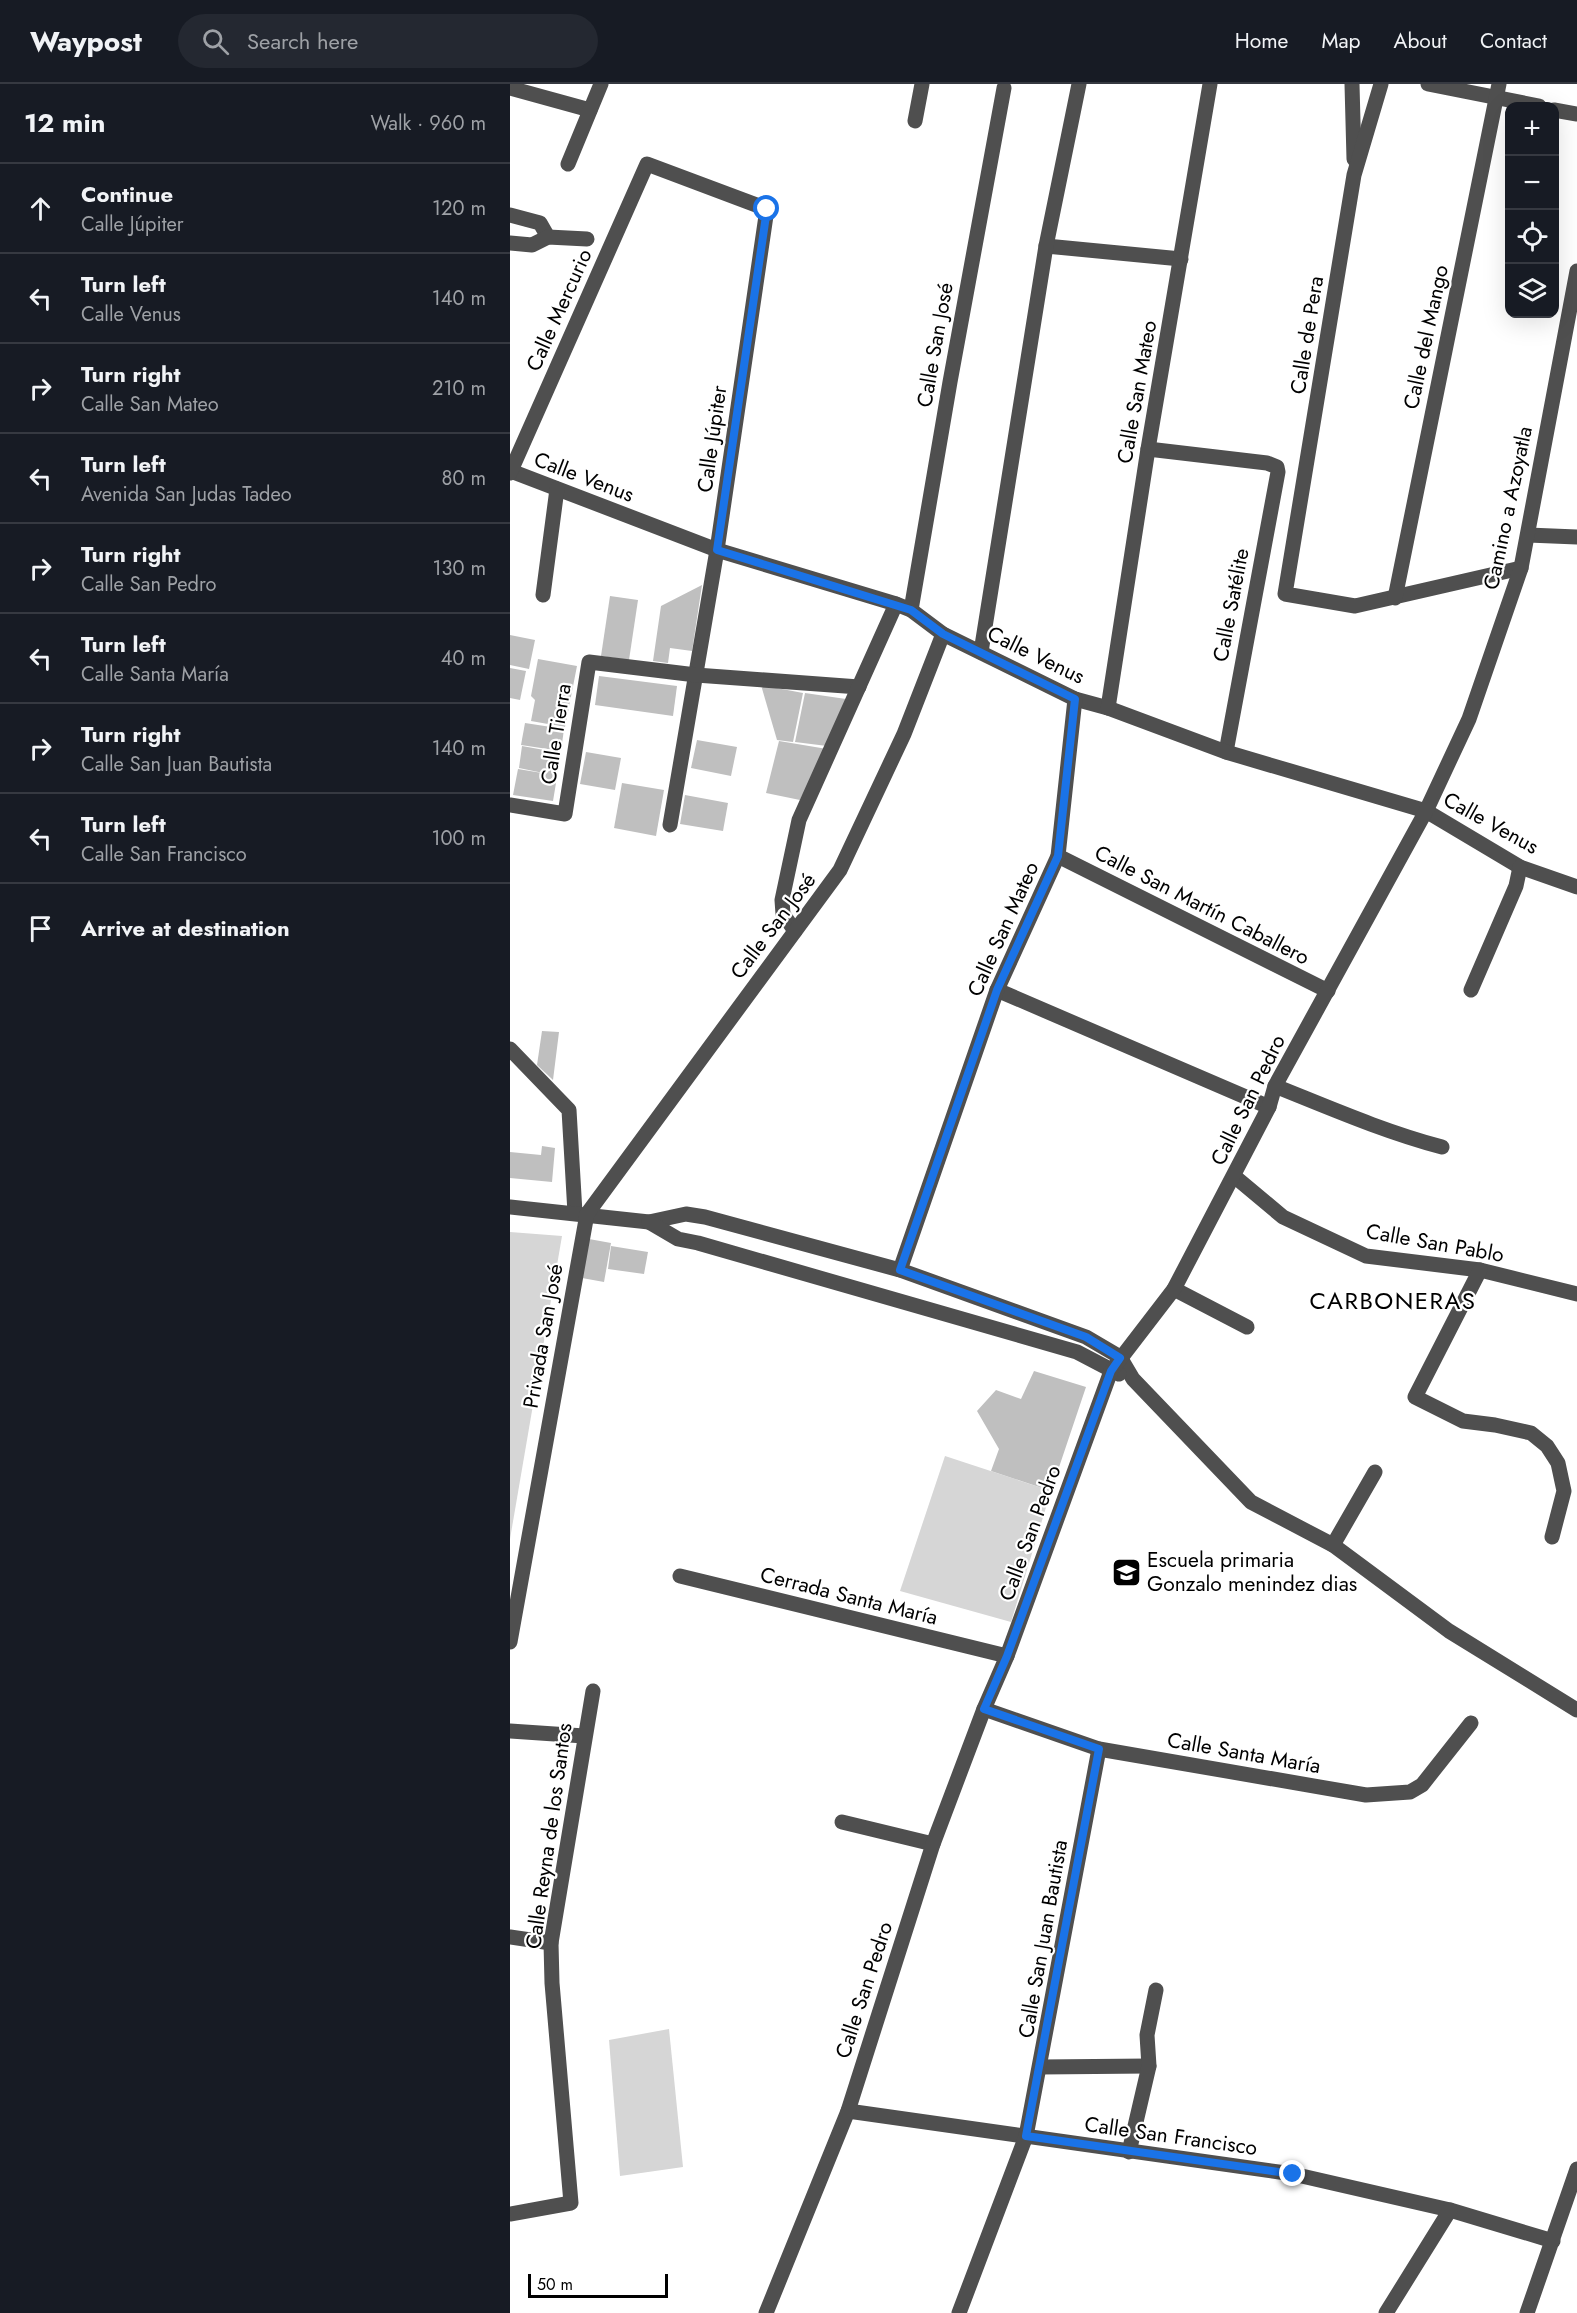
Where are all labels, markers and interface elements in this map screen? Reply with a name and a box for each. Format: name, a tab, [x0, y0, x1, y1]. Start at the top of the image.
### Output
search box	[178, 14, 598, 68]
text: Waypost	[30, 21, 142, 62]
icon: search	[199, 25, 232, 58]
text: Search here	[247, 25, 358, 57]
text: Home	[1235, 26, 1288, 56]
text: Map	[1321, 26, 1361, 56]
text: About	[1394, 26, 1447, 56]
text: Contact	[1480, 26, 1547, 56]
map controls	[1505, 102, 1559, 318]
button: +	[1505, 102, 1559, 156]
text: 12 min	[24, 104, 106, 142]
text: Walk · 960 m	[371, 109, 486, 138]
button: −	[1505, 156, 1559, 210]
text: Continue	[81, 178, 173, 210]
icon: ahead	[24, 192, 57, 225]
text: 120 m	[432, 194, 486, 223]
route start	[753, 195, 779, 221]
text: Calle Júpiter	[81, 210, 184, 239]
button: locate	[1505, 210, 1559, 264]
street label: Calle Mercurio	[519, 244, 599, 376]
street label: Calle del Mango	[1396, 262, 1456, 412]
button: layers	[1505, 264, 1559, 318]
text: Turn left	[81, 268, 166, 300]
street label: Calle de Pera	[1283, 274, 1331, 396]
street label: Calle San José	[909, 280, 961, 410]
icon: left	[24, 282, 57, 315]
text: 140 m	[432, 284, 486, 313]
text: Calle Venus	[81, 300, 181, 329]
street label: Calle San Mateo	[1110, 318, 1164, 466]
text: Turn right	[81, 358, 181, 390]
icon: right	[24, 372, 57, 405]
text: 210 m	[432, 374, 486, 403]
street label: Calle Júpiter	[690, 383, 734, 494]
text: Calle San Mateo	[81, 390, 219, 419]
street label: Camino a Azoyatla	[1476, 424, 1540, 592]
street label: Calle Venus	[530, 444, 638, 510]
text: Turn left	[81, 448, 166, 480]
icon: left	[24, 462, 57, 495]
text: 80 m	[441, 464, 486, 493]
text: Avenida San Judas Tadeo	[81, 480, 292, 509]
text: Turn right	[81, 538, 181, 570]
street label: Calle Satélite	[1205, 546, 1257, 664]
icon: right	[24, 552, 57, 585]
text: 130 m	[432, 554, 486, 583]
text: Calle San Pedro	[81, 570, 216, 599]
street label: Calle Venus	[982, 619, 1090, 691]
text: Turn left	[81, 628, 166, 660]
icon: left	[24, 642, 57, 675]
text: 40 m	[441, 644, 486, 673]
text: Calle Santa María	[81, 660, 229, 689]
street label: Calle Tierra	[533, 681, 579, 787]
text: Turn right	[81, 718, 181, 750]
icon: right	[24, 732, 57, 765]
text: 140 m	[432, 734, 486, 763]
text: Calle San Juan Bautista	[81, 750, 272, 779]
street label: Calle Venus	[1438, 784, 1544, 862]
text: Turn left	[81, 808, 166, 840]
icon: left	[24, 822, 57, 855]
text: 100 m	[431, 824, 486, 853]
street label: Calle San Martín Caballero	[1089, 838, 1315, 972]
text: Calle San Francisco	[81, 840, 247, 869]
street label: Calle San Mateo	[960, 857, 1046, 1001]
street label: Calle San José	[723, 867, 823, 985]
icon: arrive	[24, 912, 57, 945]
text: Arrive at destination	[81, 912, 290, 944]
street label: Calle San Pedro	[1203, 1030, 1293, 1170]
street label: Calle San Pablo	[1364, 1216, 1506, 1270]
street label: Privada San José	[516, 1261, 570, 1411]
district label: CARBONERAS	[1310, 1283, 1476, 1318]
street label: Calle San Pedro	[992, 1461, 1068, 1605]
place label: Escuela primaria Gonzalo menindez dias	[1147, 1545, 1357, 1599]
school or university icon: Escuela primaria Gonzalo menindez dias	[1110, 1556, 1142, 1588]
street label: Cerrada Santa María	[757, 1559, 941, 1633]
street label: Calle Reyna de los Santos	[518, 1721, 580, 1951]
street label: Calle Santa María	[1165, 1725, 1323, 1781]
street label: Calle San Juan Bautista	[1011, 1838, 1075, 2040]
street label: Calle San Pedro	[828, 1918, 900, 2062]
street label: Calle San Francisco	[1083, 2109, 1259, 2163]
route end	[1279, 2160, 1305, 2186]
scale bar	[528, 2271, 668, 2298]
text: 50 m	[537, 2273, 573, 2296]

